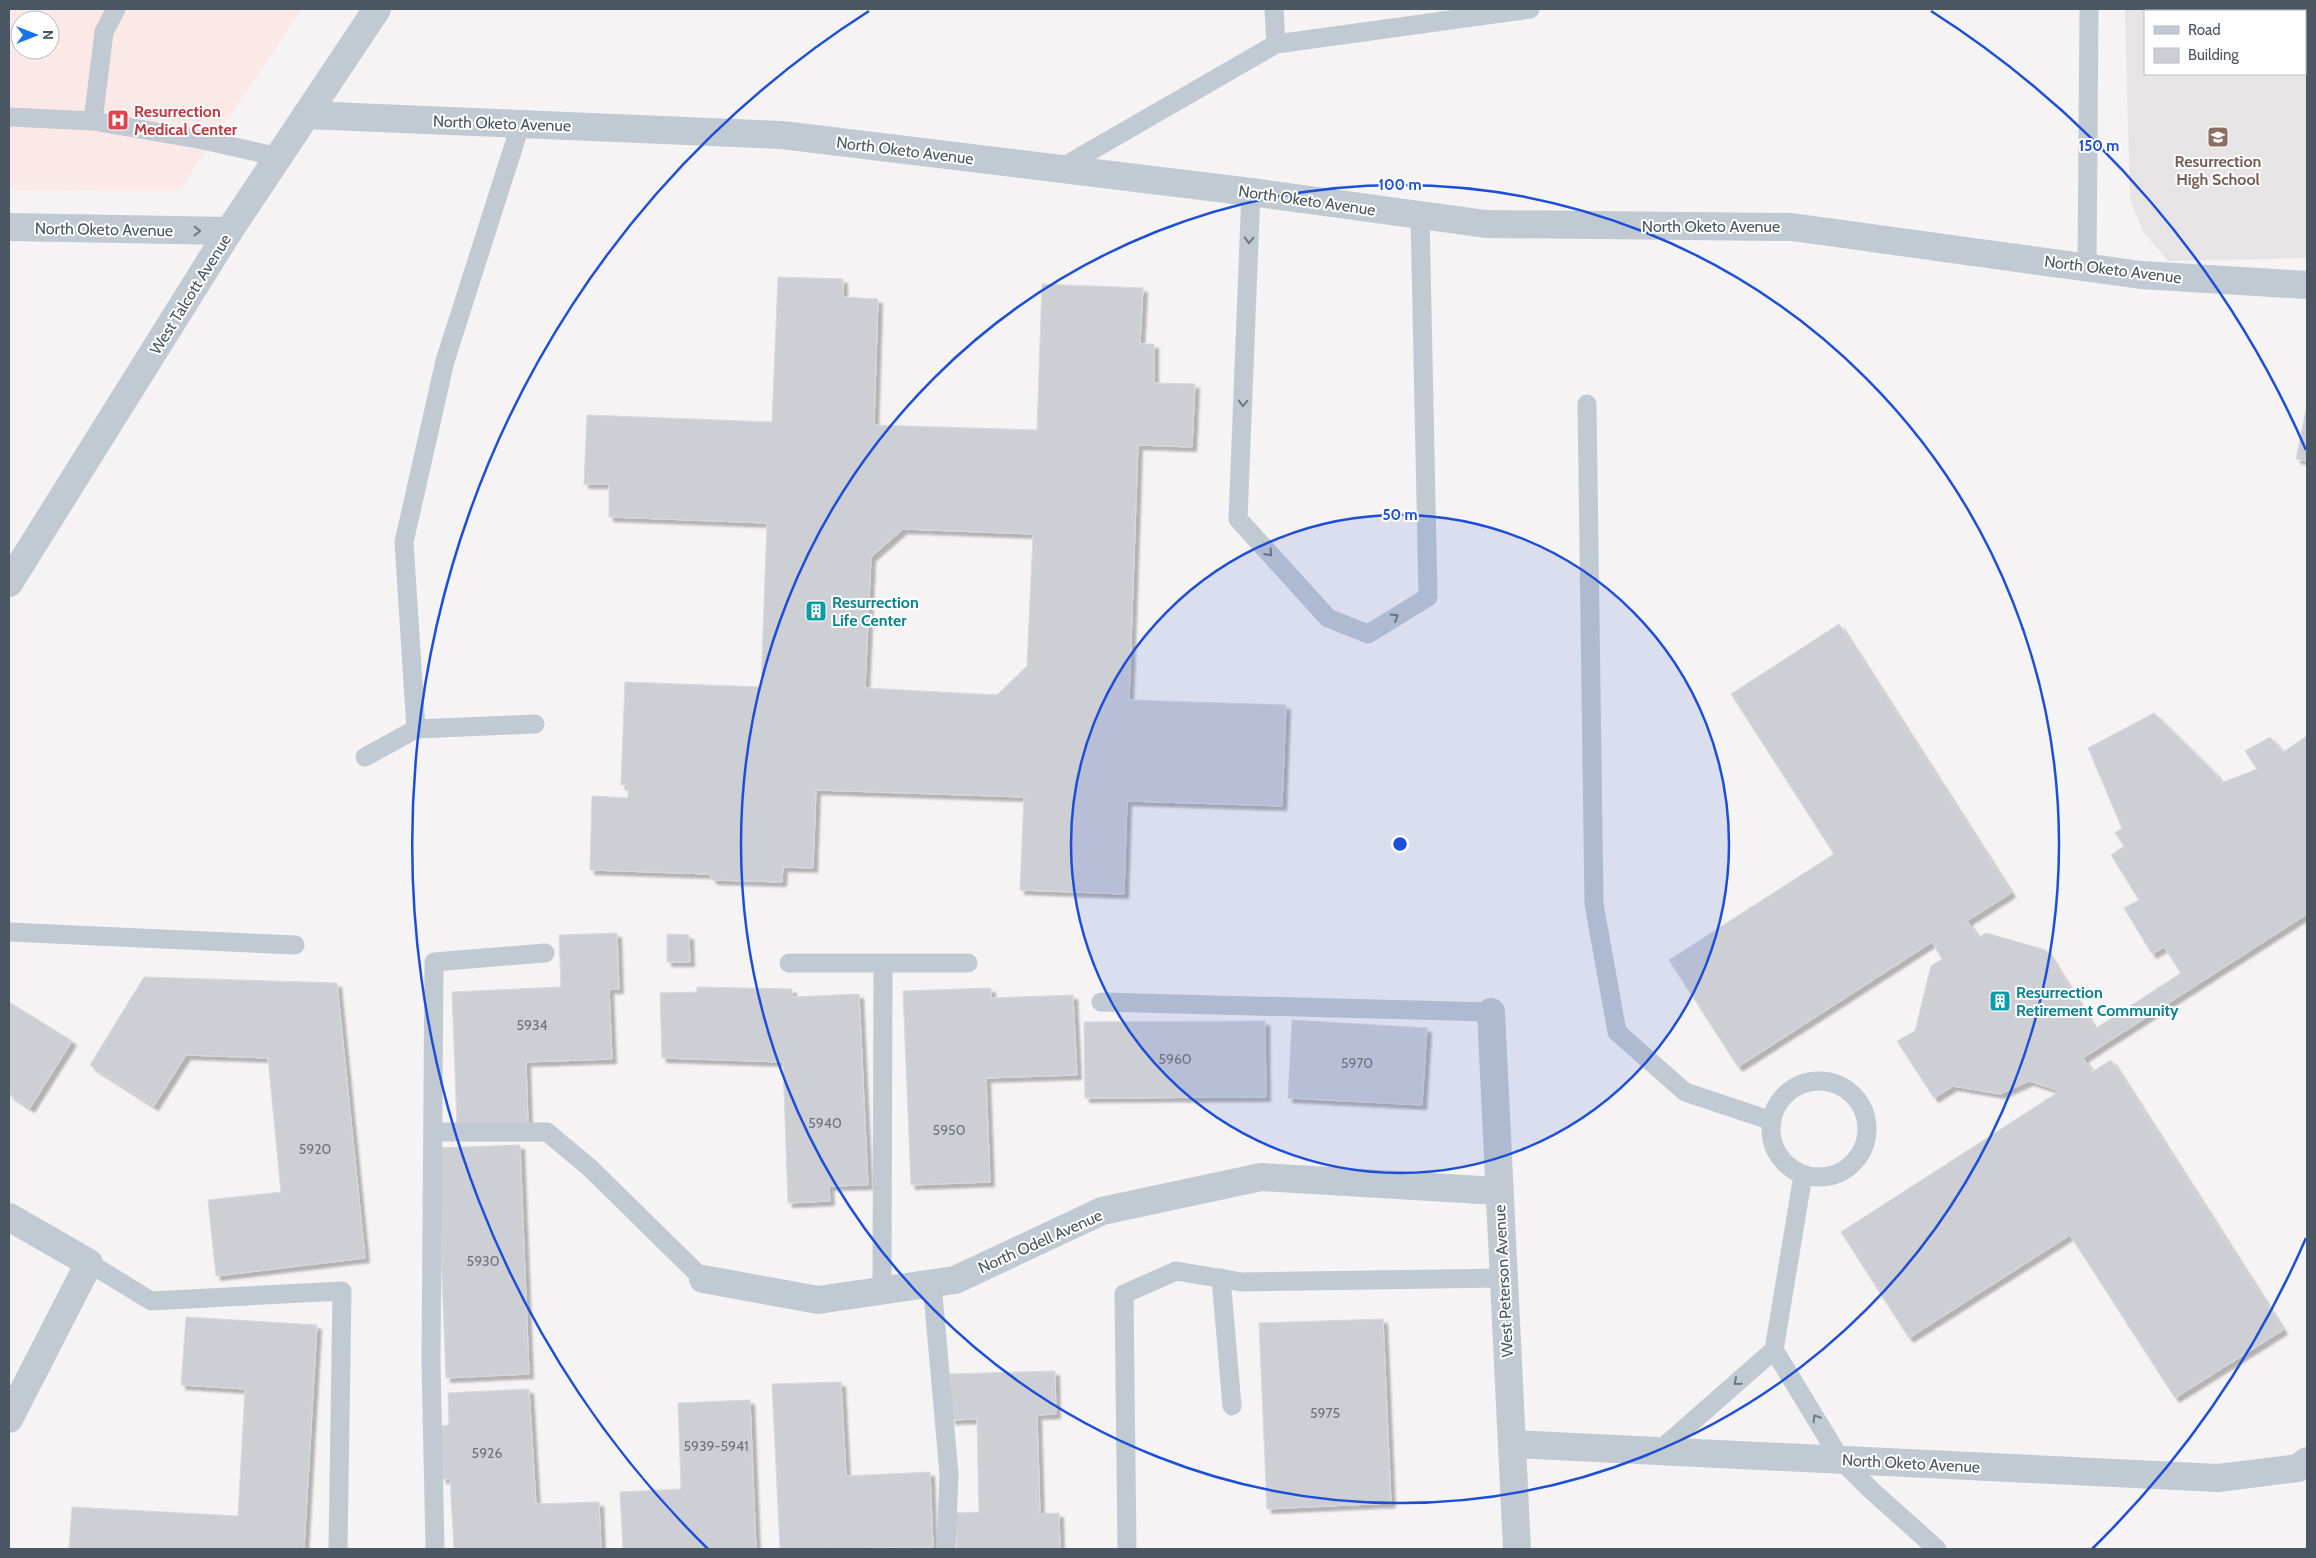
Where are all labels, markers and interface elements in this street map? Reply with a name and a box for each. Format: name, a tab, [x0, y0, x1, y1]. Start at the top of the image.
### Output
north arrow	[10, 10, 60, 60]
legend	[2144, 10, 2306, 75]
text: Road	[2188, 21, 2221, 39]
text: N	[39, 30, 57, 40]
text: Building	[2188, 46, 2239, 64]
place label: Resurrection Medical Center	[134, 102, 238, 139]
hospital icon: Resurrection Medical Center	[106, 108, 130, 132]
street label: North Oketo Avenue	[433, 112, 571, 135]
school or university icon: Resurrection High School	[2206, 125, 2230, 149]
street label: North Oketo Avenue	[835, 133, 975, 168]
text: 150 m	[2079, 137, 2119, 155]
place label: Resurrection High School	[2175, 152, 2261, 189]
text: 100 m	[1378, 176, 1422, 194]
street label: North Oketo Avenue	[1237, 181, 1377, 220]
street label: North Oketo Avenue	[1642, 217, 1780, 236]
street label: North Oketo Avenue	[35, 219, 173, 240]
one-way arrow	[194, 226, 202, 236]
street label: West Talcott Avenue	[146, 231, 235, 358]
one-way arrow	[1244, 237, 1254, 245]
street label: North Oketo Avenue	[2043, 252, 2183, 287]
one-way arrow	[1238, 399, 1248, 407]
text: 50 m	[1382, 506, 1418, 524]
one-way arrow	[1263, 548, 1272, 557]
place label: Resurrection Life Center	[832, 593, 919, 630]
building icon: Resurrection Life Center	[804, 599, 828, 623]
one-way arrow	[1390, 614, 1399, 623]
centre of rings	[1391, 835, 1409, 853]
place label: Resurrection Retirement Community	[2016, 983, 2179, 1020]
building icon: Resurrection Retirement Community	[1988, 989, 2012, 1013]
house number: 5934	[516, 1016, 548, 1034]
house number: 5960	[1158, 1050, 1192, 1068]
house number: 5970	[1341, 1054, 1373, 1072]
house number: 5940	[808, 1114, 842, 1132]
house number: 5950	[933, 1121, 966, 1139]
house number: 5920	[299, 1140, 332, 1158]
street label: West Peterson Avenue	[1490, 1204, 1517, 1358]
street label: North Odell Avenue	[975, 1206, 1105, 1277]
house number: 5930	[467, 1252, 500, 1270]
one-way arrow	[1734, 1377, 1743, 1386]
house number: 5975	[1310, 1404, 1340, 1422]
one-way arrow	[1812, 1415, 1822, 1424]
house number: 5939-5941	[683, 1437, 749, 1455]
house number: 5926	[472, 1444, 502, 1462]
street label: North Oketo Avenue	[1841, 1450, 1981, 1477]

